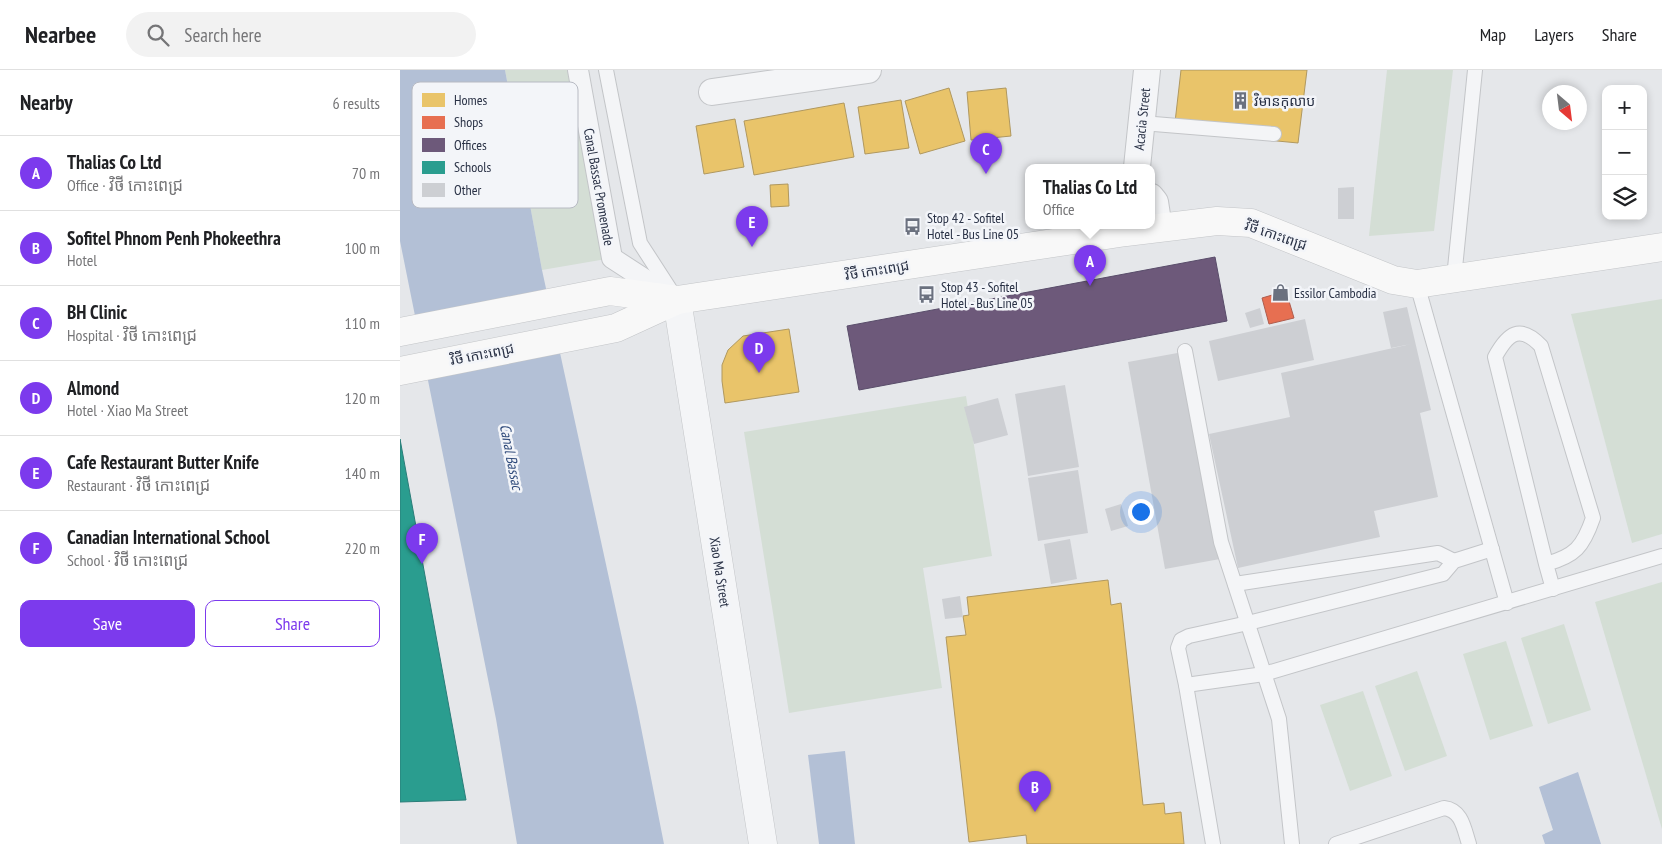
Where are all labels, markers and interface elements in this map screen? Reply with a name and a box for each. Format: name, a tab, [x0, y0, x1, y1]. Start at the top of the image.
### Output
search box	[126, 12, 476, 57]
text: Nearbee	[25, 19, 96, 50]
icon: search	[144, 21, 172, 49]
text: Search here	[184, 23, 262, 47]
text: Map	[1480, 23, 1506, 46]
text: Layers	[1534, 23, 1574, 46]
text: Share	[1602, 23, 1637, 46]
legend	[412, 82, 578, 208]
north arrow	[1542, 85, 1587, 130]
map controls	[1602, 85, 1647, 220]
button: +	[1602, 85, 1647, 130]
street label: Acacia Street	[1130, 87, 1154, 151]
text: Nearby	[20, 89, 73, 116]
text: Homes	[454, 91, 487, 109]
building icon: វិមានកុលាប	[1230, 91, 1250, 111]
place label: វិមានកុលាប	[1253, 92, 1315, 110]
text: 6 results	[333, 93, 380, 113]
text: Shops	[454, 113, 483, 131]
street label: Canal Bassac Promenade	[580, 127, 618, 247]
button: −	[1602, 130, 1647, 175]
pin: C	[970, 133, 1002, 174]
text: Offices	[454, 136, 487, 154]
text: Thalias Co Ltd	[67, 150, 161, 174]
text: Schools	[454, 158, 491, 176]
text: A	[32, 163, 40, 183]
text: 70 m	[352, 163, 380, 183]
popup	[1025, 164, 1155, 229]
text: Office · វិថី កោះពេជ្រ	[67, 175, 183, 195]
text: Thalias Co Ltd	[1043, 175, 1137, 199]
button: layers	[1602, 175, 1647, 220]
text: Other	[454, 181, 481, 199]
text: Office	[1043, 199, 1075, 219]
pin: E	[736, 206, 768, 247]
place label: Stop 42 - Sofitel Hotel - Bus Line 05	[927, 209, 1019, 243]
bus stop icon: Stop 42 - Sofitel Hotel - Bus Line 05	[903, 216, 923, 236]
street label: វិថី កោះពេជ្រ	[1242, 216, 1309, 254]
text: Sofitel Phnom Penh Phokeethra	[67, 226, 281, 250]
text: B	[32, 238, 40, 258]
text: 100 m	[345, 238, 380, 258]
pin: A	[1074, 245, 1106, 286]
text: Hotel	[67, 250, 97, 270]
street label: វិថី កោះពេជ្រ	[843, 256, 910, 284]
place label: Stop 43 - Sofitel Hotel - Bus Line 05	[941, 278, 1033, 312]
shop icon: Essilor Cambodia	[1270, 283, 1290, 303]
place label: Essilor Cambodia	[1294, 284, 1376, 302]
bus stop icon: Stop 43 - Sofitel Hotel - Bus Line 05	[917, 285, 937, 305]
text: BH Clinic	[67, 300, 127, 324]
text: C	[32, 313, 40, 333]
text: 110 m	[345, 313, 380, 333]
text: Hospital · វិថី កោះពេជ្រ	[67, 325, 197, 345]
pin: D	[743, 332, 775, 373]
street label: វិថី កោះពេជ្រ	[448, 339, 515, 369]
text: Almond	[67, 376, 119, 400]
text: D	[32, 388, 40, 408]
text: 120 m	[345, 388, 380, 408]
text: Hotel · Xiao Ma Street	[67, 400, 188, 420]
water label: Canal Bassac	[496, 422, 527, 493]
text: Cafe Restaurant Butter Knife	[67, 450, 259, 474]
text: E	[33, 463, 39, 483]
text: 140 m	[345, 463, 380, 483]
text: Restaurant · វិថី កោះពេជ្រ	[67, 475, 210, 495]
your location	[1128, 499, 1154, 525]
pin: F	[406, 523, 438, 564]
text: Canadian International School	[67, 525, 270, 549]
street label: Xiao Ma Street	[706, 535, 734, 609]
text: F	[33, 538, 39, 558]
text: 220 m	[345, 538, 380, 558]
text: School · វិថី កោះពេជ្រ	[67, 550, 188, 570]
button: Save	[20, 600, 195, 647]
button: Share	[205, 600, 380, 647]
pin: B	[1019, 771, 1051, 812]

